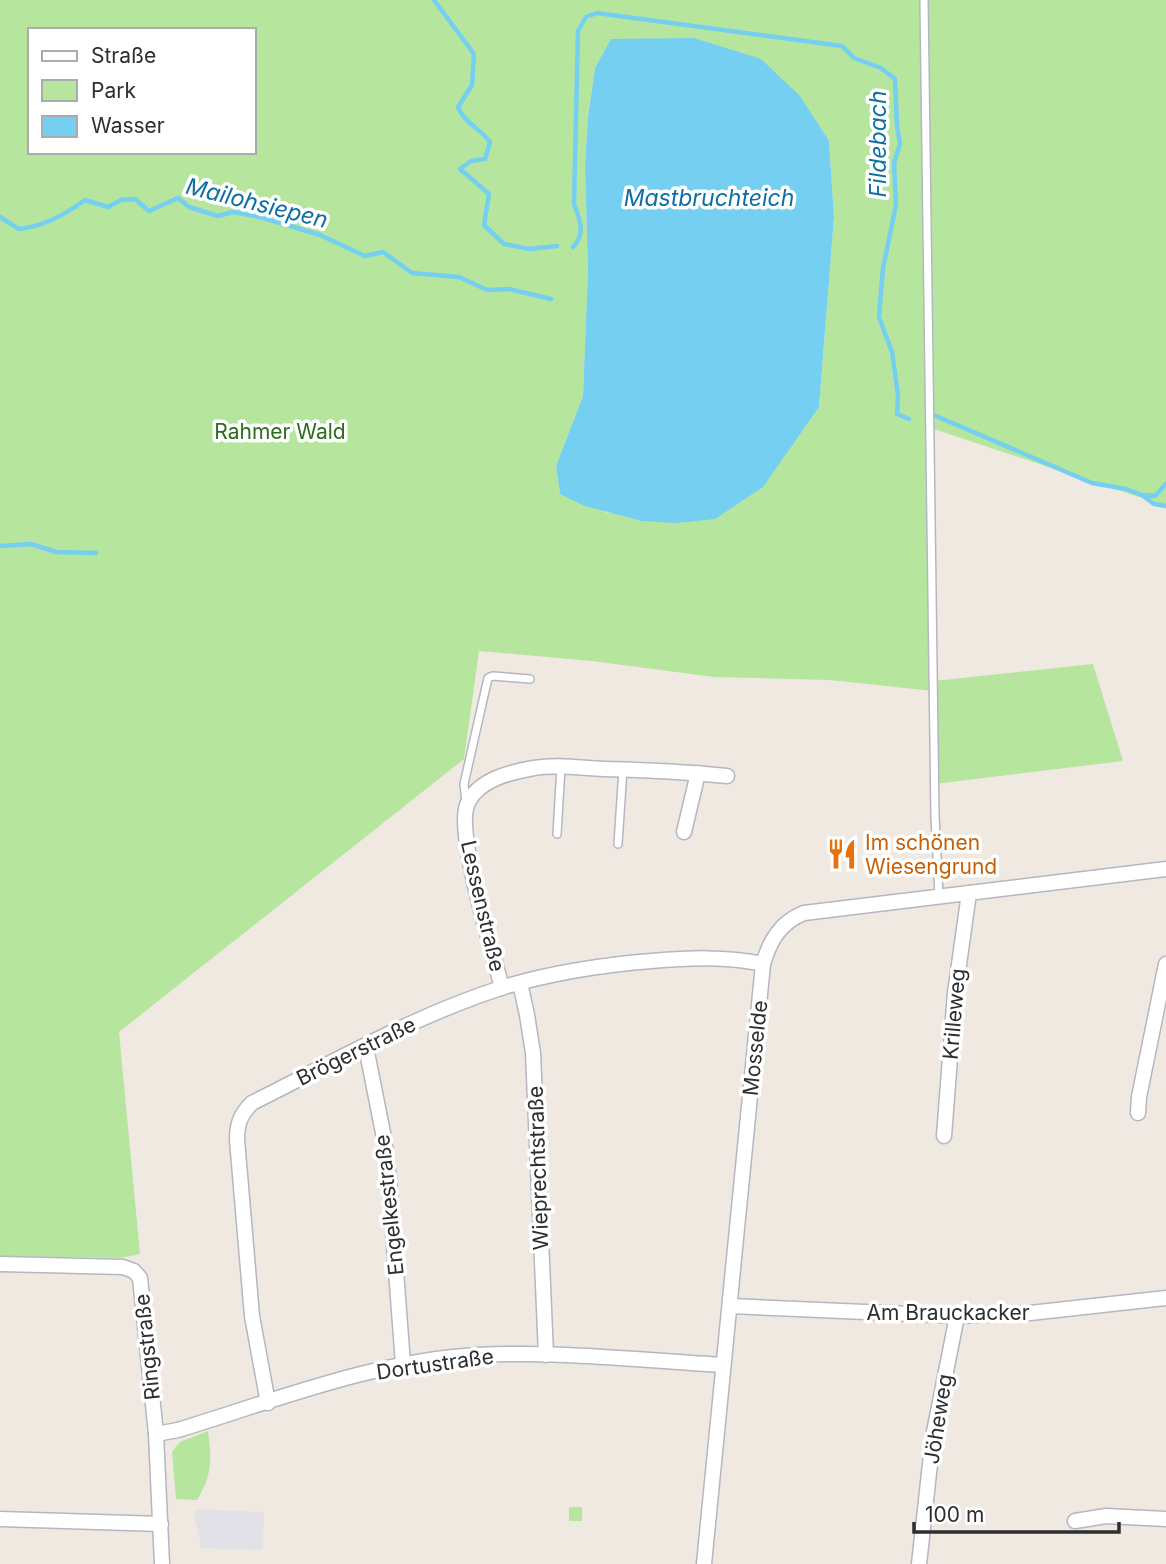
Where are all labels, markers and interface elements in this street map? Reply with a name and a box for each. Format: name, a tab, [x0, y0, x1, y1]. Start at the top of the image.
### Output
legend	[28, 28, 256, 154]
text: Straße	[91, 43, 156, 68]
text: Park	[91, 78, 136, 103]
water label: Fildebach	[864, 90, 892, 198]
text: Wasser	[91, 113, 165, 138]
water label: Mailohsiepen	[183, 172, 331, 234]
water label: Mastbruchteich	[624, 184, 794, 212]
park label: Rahmer Wald	[214, 419, 346, 444]
place label: Im schönen Wiesengrund	[865, 830, 997, 879]
restaurant icon: Im schönen Wiesengrund	[825, 837, 859, 871]
street label: Lessenstraße	[456, 838, 510, 974]
street label: Krilleweg	[938, 967, 970, 1061]
street label: Mosselde	[738, 999, 772, 1097]
street label: Brögerstraße	[292, 1011, 420, 1091]
street label: Wieprechtstraße	[523, 1085, 553, 1251]
street label: Engelkestraße	[369, 1133, 409, 1277]
street label: Ringstraße	[129, 1293, 165, 1401]
street label: Am Brauckacker	[866, 1300, 1030, 1325]
street label: Dortustraße	[375, 1343, 495, 1385]
street label: Jöheweg	[919, 1372, 957, 1466]
scale bar	[914, 1490, 1119, 1534]
text: 100 m	[925, 1502, 984, 1527]

